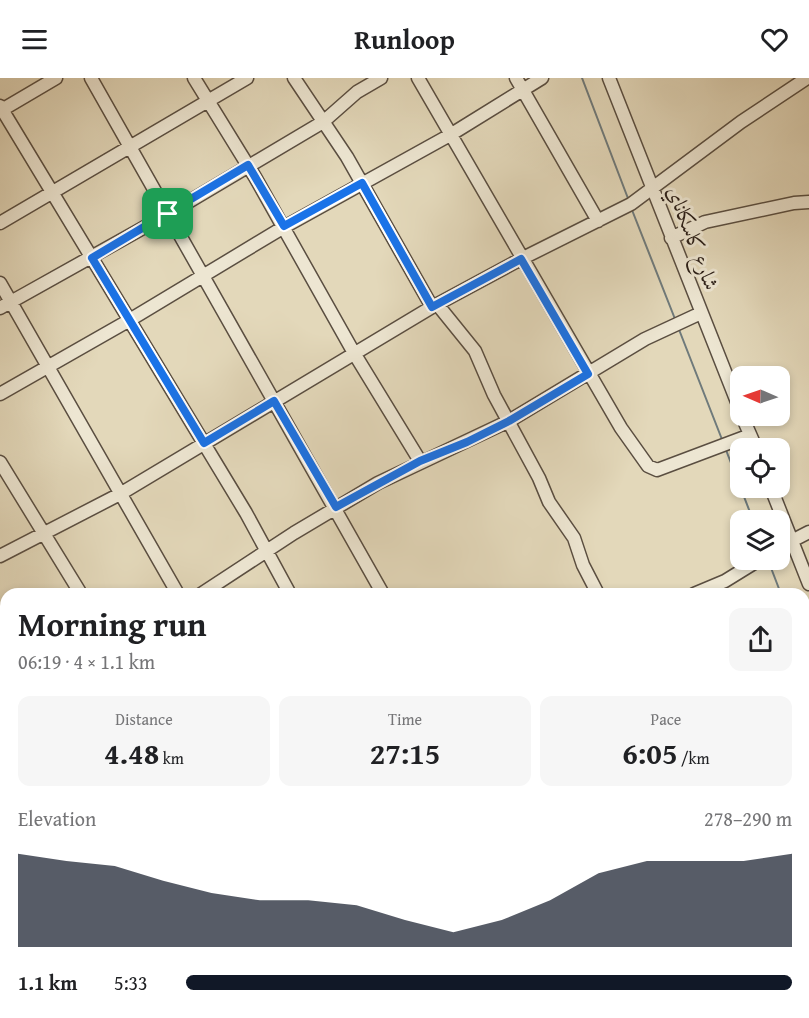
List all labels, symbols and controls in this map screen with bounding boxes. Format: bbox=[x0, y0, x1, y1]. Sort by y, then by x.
text: Runloop bbox=[354, 19, 455, 59]
icon: menu bbox=[18, 23, 51, 56]
icon: heart bbox=[758, 23, 791, 56]
street label: شارع كاسكاناي bbox=[657, 181, 727, 295]
pin bbox=[142, 188, 193, 239]
icon: arrive bbox=[151, 197, 184, 230]
north arrow bbox=[730, 366, 790, 426]
map controls bbox=[730, 366, 790, 570]
button: locate bbox=[730, 438, 790, 498]
button: layers bbox=[730, 510, 790, 570]
text: Morning run bbox=[18, 600, 207, 648]
button: share bbox=[729, 608, 792, 671]
text: 06:19 · 4 × 1.1 km bbox=[18, 647, 155, 676]
text: Distance bbox=[115, 707, 173, 731]
text: Time bbox=[388, 707, 422, 731]
text: Pace bbox=[651, 707, 681, 731]
text: 4.48 bbox=[104, 731, 159, 775]
text: 27:15 bbox=[370, 731, 440, 775]
text: 6:05 bbox=[622, 731, 677, 775]
text: km bbox=[159, 746, 184, 770]
text: /km bbox=[677, 746, 710, 770]
text: Elevation bbox=[18, 804, 96, 833]
text: 278–290 m bbox=[704, 804, 792, 833]
text: 1.1 km bbox=[18, 968, 77, 997]
text: 5:33 bbox=[114, 968, 148, 997]

